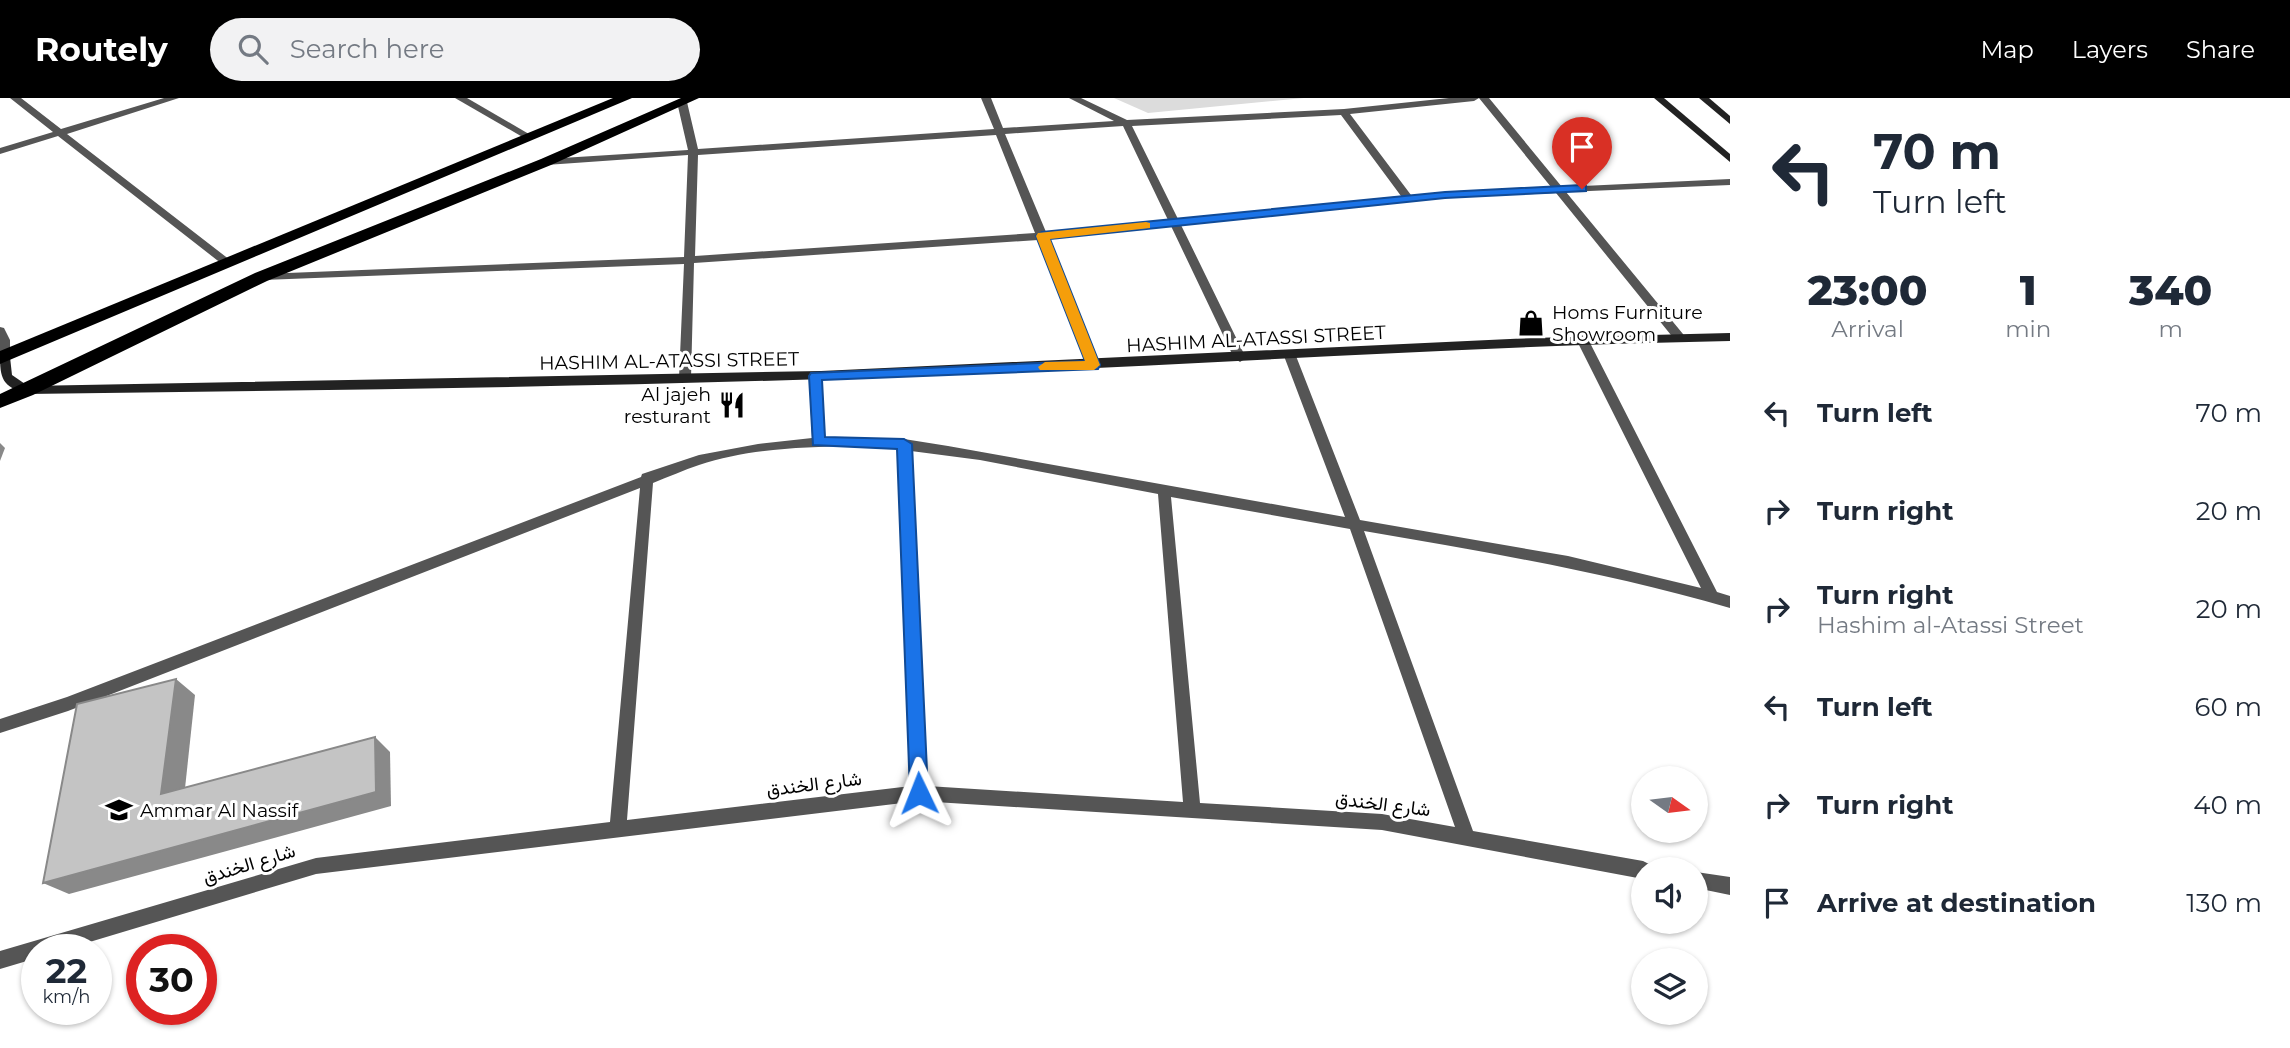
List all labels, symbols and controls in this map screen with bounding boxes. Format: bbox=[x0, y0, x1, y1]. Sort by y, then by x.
search box bbox=[210, 18, 700, 81]
text: Routely bbox=[35, 29, 168, 69]
icon: search bbox=[234, 30, 272, 68]
text: Search here bbox=[290, 33, 445, 65]
text: Map bbox=[1980, 35, 2034, 64]
text: Layers bbox=[2072, 35, 2148, 64]
text: Share bbox=[2186, 35, 2255, 64]
pin bbox=[1552, 117, 1612, 189]
text: 70 m bbox=[1873, 122, 2001, 181]
icon: left bbox=[1758, 126, 1849, 217]
icon: arrive bbox=[1563, 128, 1601, 166]
text: Turn left bbox=[1873, 182, 2007, 221]
text: 23:00 bbox=[1808, 264, 1928, 316]
text: 1 bbox=[2020, 264, 2037, 316]
text: 340 bbox=[2129, 264, 2212, 316]
place label: Homs Furniture Showroom bbox=[1552, 301, 1703, 346]
shop icon: Homs Furniture Showroom bbox=[1516, 308, 1546, 338]
text: Arrival bbox=[1831, 315, 1904, 343]
text: min bbox=[2005, 315, 2051, 343]
text: m bbox=[2158, 315, 2183, 343]
street label: HASHIM AL-ATASSI STREET bbox=[1126, 321, 1387, 357]
street label: HASHIM AL-ATASSI STREET bbox=[539, 347, 799, 375]
place label: Al jajeh resturant bbox=[624, 383, 711, 428]
restaurant icon: Al jajeh resturant bbox=[717, 390, 747, 420]
icon: left bbox=[1758, 394, 1796, 432]
text: Turn left bbox=[1817, 397, 1933, 429]
text: 70 m bbox=[2196, 397, 2262, 429]
icon: right bbox=[1758, 492, 1796, 530]
text: Turn right bbox=[1817, 495, 1953, 527]
text: 20 m bbox=[2196, 495, 2262, 527]
text: Turn right bbox=[1817, 579, 1953, 611]
icon: right bbox=[1758, 590, 1796, 628]
text: 20 m bbox=[2196, 593, 2262, 625]
text: Hashim al-Atassi Street bbox=[1817, 611, 2084, 639]
icon: left bbox=[1758, 688, 1796, 726]
text: Turn left bbox=[1817, 691, 1933, 723]
text: 60 m bbox=[2195, 691, 2262, 723]
position arrow bbox=[882, 756, 956, 830]
north arrow bbox=[1631, 766, 1708, 844]
map controls bbox=[1631, 766, 1708, 1025]
street label: شارع الخندق bbox=[765, 767, 863, 802]
icon: right bbox=[1758, 786, 1796, 824]
street label: شارع الخندق bbox=[1334, 787, 1432, 822]
text: Turn right bbox=[1817, 789, 1953, 821]
text: 40 m bbox=[2193, 789, 2262, 821]
school or university icon: Ammar Al Nassif bbox=[104, 795, 134, 825]
place label: Ammar Al Nassif bbox=[140, 799, 300, 822]
street label: شارع الخندق bbox=[200, 839, 298, 890]
button: sound bbox=[1631, 857, 1708, 934]
icon: arrive bbox=[1758, 884, 1796, 922]
text: Arrive at destination bbox=[1817, 887, 2096, 919]
text: 130 m bbox=[2186, 887, 2262, 919]
speed limit sign: 30 bbox=[126, 934, 217, 1025]
button: layers bbox=[1631, 948, 1708, 1025]
text: 22 bbox=[46, 949, 87, 992]
text: km/h bbox=[42, 986, 91, 1008]

